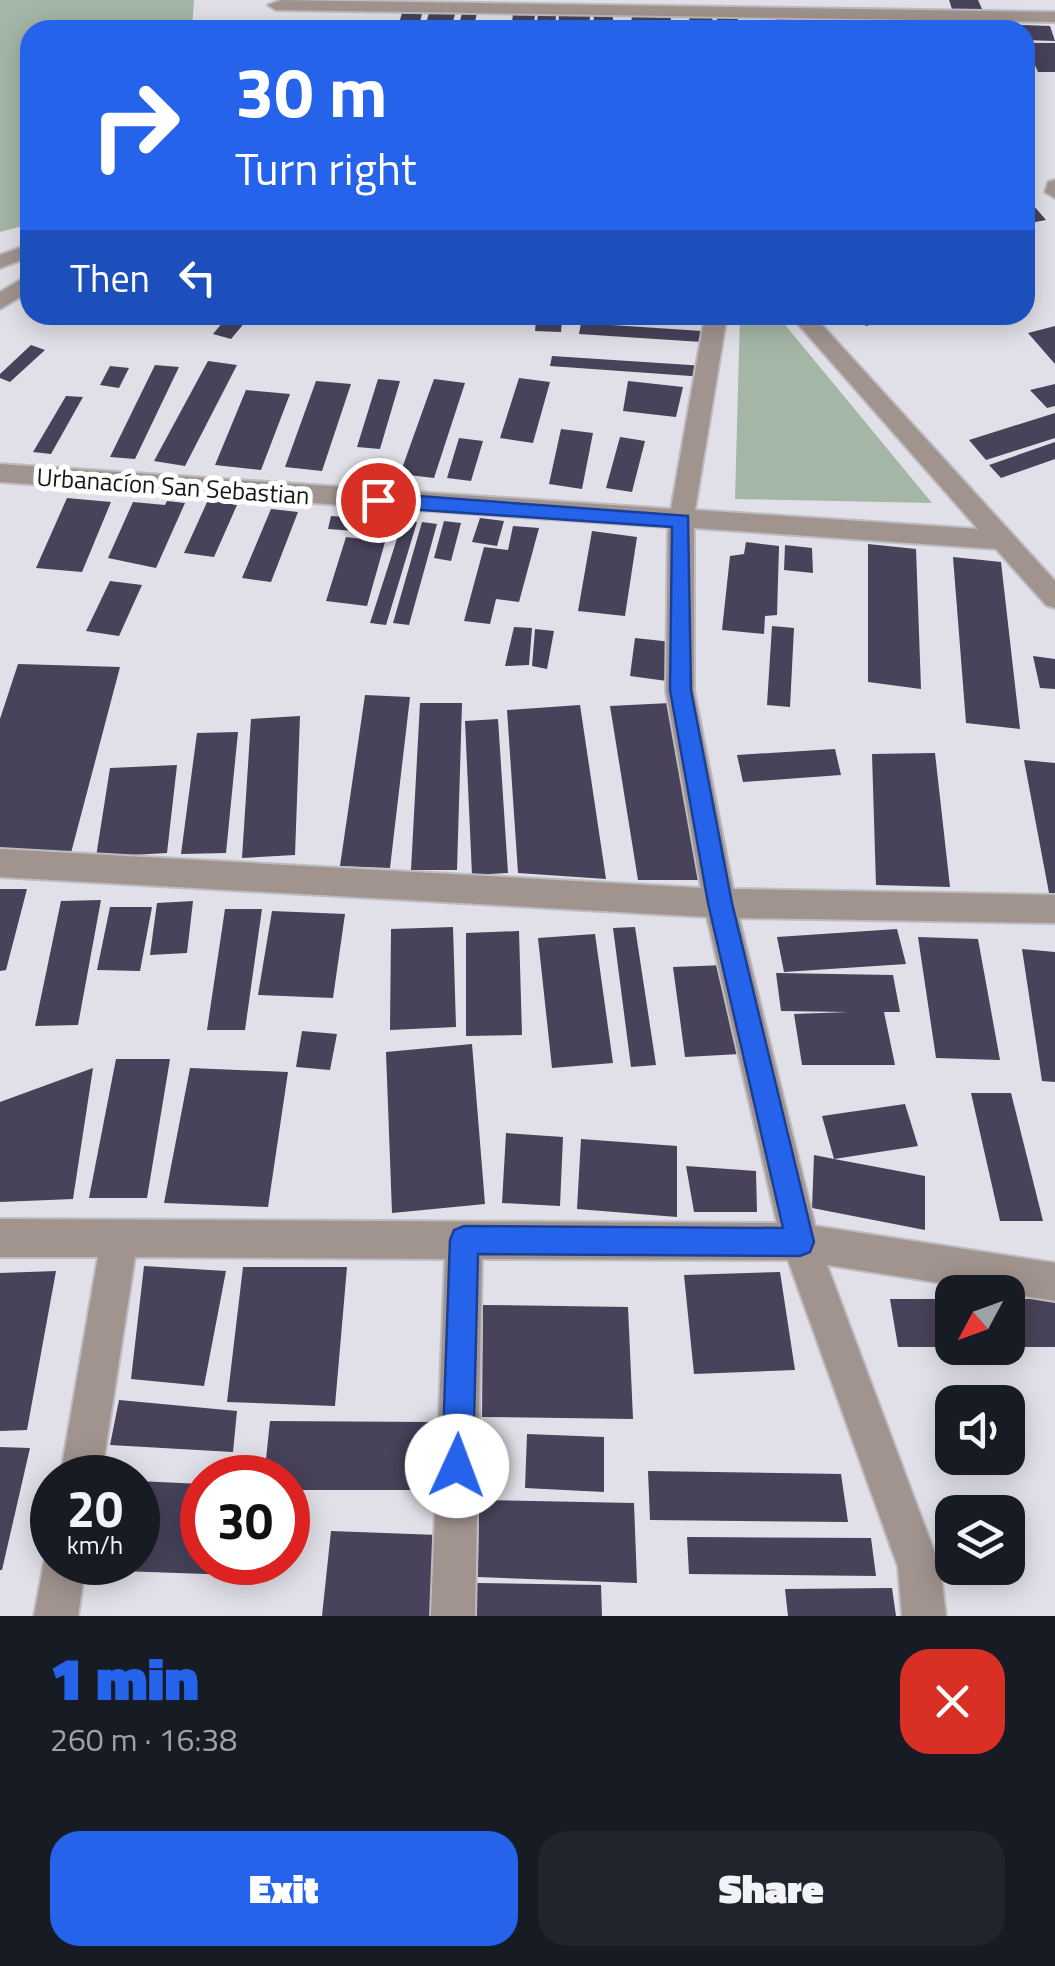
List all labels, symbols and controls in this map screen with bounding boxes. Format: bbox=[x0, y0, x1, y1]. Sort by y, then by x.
text: 30 m bbox=[235, 38, 388, 144]
icon: right bbox=[70, 60, 200, 190]
text: Turn right bbox=[235, 134, 417, 202]
text: Then bbox=[70, 249, 150, 307]
icon: left bbox=[170, 250, 225, 305]
street label: Urbanacíon San Sebastian bbox=[35, 458, 311, 514]
pin bbox=[336, 458, 421, 543]
icon: arrive bbox=[351, 473, 406, 528]
north arrow bbox=[935, 1275, 1025, 1365]
map controls bbox=[935, 1275, 1025, 1585]
button: sound bbox=[935, 1385, 1025, 1475]
position arrow bbox=[405, 1414, 509, 1518]
speed limit sign: 30 bbox=[180, 1455, 310, 1585]
text: 20 bbox=[67, 1470, 123, 1546]
button: layers bbox=[935, 1495, 1025, 1585]
text: km/h bbox=[67, 1526, 123, 1564]
text: 1 min bbox=[50, 1632, 199, 1723]
button: close bbox=[900, 1649, 1005, 1754]
text: 260 m · 16:38 bbox=[50, 1715, 237, 1763]
button: Exit bbox=[50, 1831, 518, 1946]
button: Share bbox=[538, 1831, 1005, 1946]

